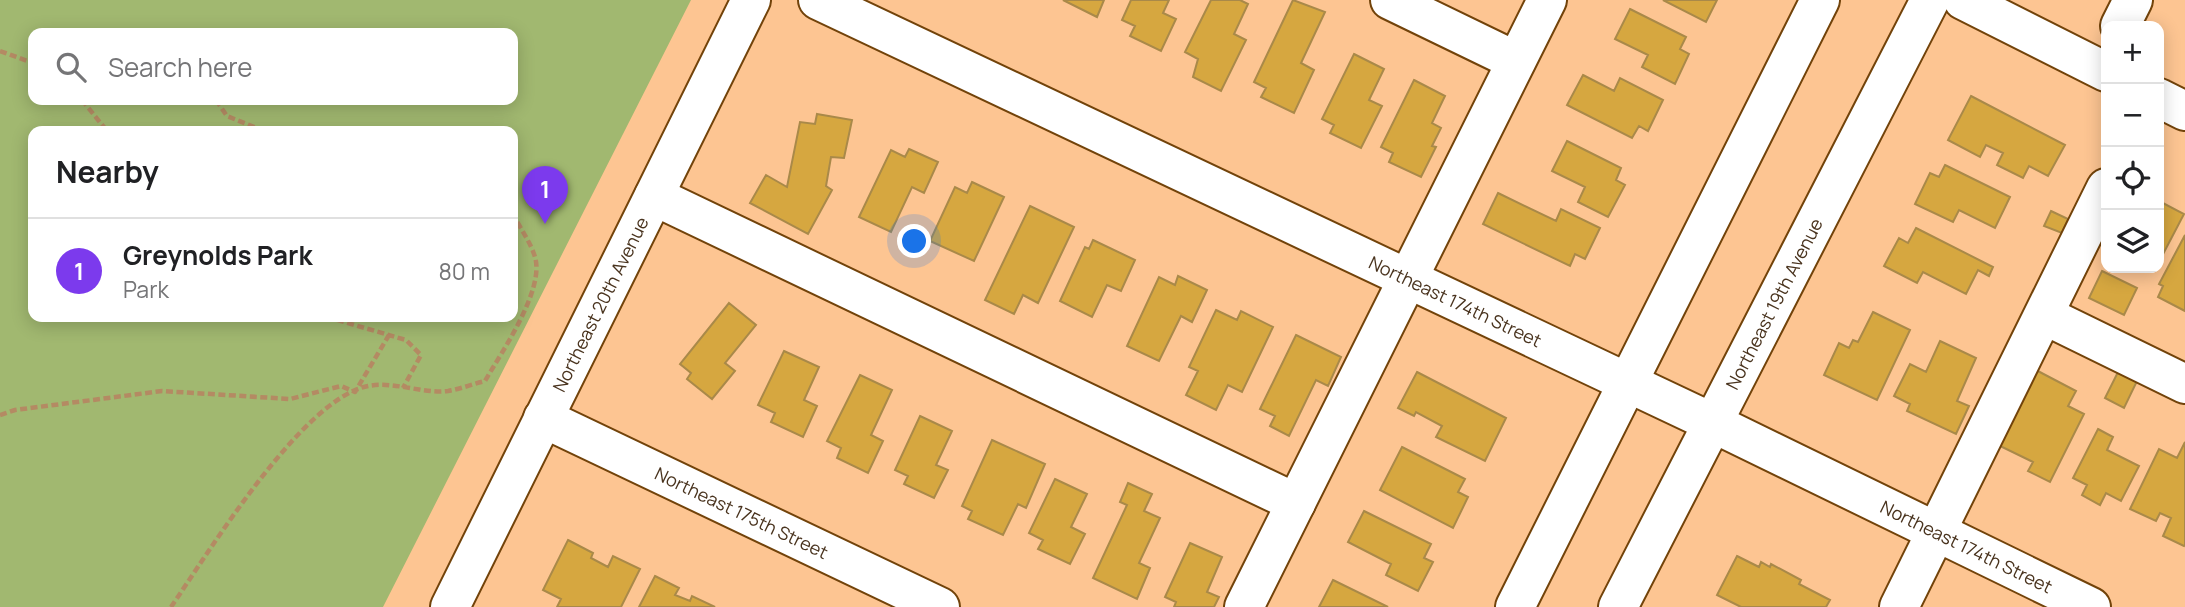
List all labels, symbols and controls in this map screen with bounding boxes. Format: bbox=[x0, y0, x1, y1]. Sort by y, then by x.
map controls bbox=[2101, 21, 2164, 273]
button: + bbox=[2101, 21, 2164, 84]
search box bbox=[28, 28, 518, 105]
icon: search bbox=[52, 48, 90, 86]
text: Search here bbox=[108, 49, 253, 85]
button: − bbox=[2101, 84, 2164, 147]
button: locate bbox=[2101, 147, 2164, 210]
text: Nearby bbox=[56, 151, 159, 192]
pin: 1 bbox=[522, 166, 568, 224]
button: layers bbox=[2101, 210, 2164, 273]
street label: Northeast 20th Avenue bbox=[547, 213, 654, 396]
street label: Northeast 19th Avenue bbox=[1720, 214, 1828, 393]
your location bbox=[897, 224, 931, 258]
text: Greynolds Park bbox=[123, 237, 312, 273]
street label: Northeast 174th Street bbox=[1365, 250, 1546, 352]
text: 1 bbox=[74, 255, 84, 287]
text: 80 m bbox=[439, 255, 490, 287]
text: Park bbox=[123, 273, 169, 305]
street label: Northeast 175th Street bbox=[651, 461, 832, 564]
street label: Northeast 174th Street bbox=[1877, 494, 2057, 598]

